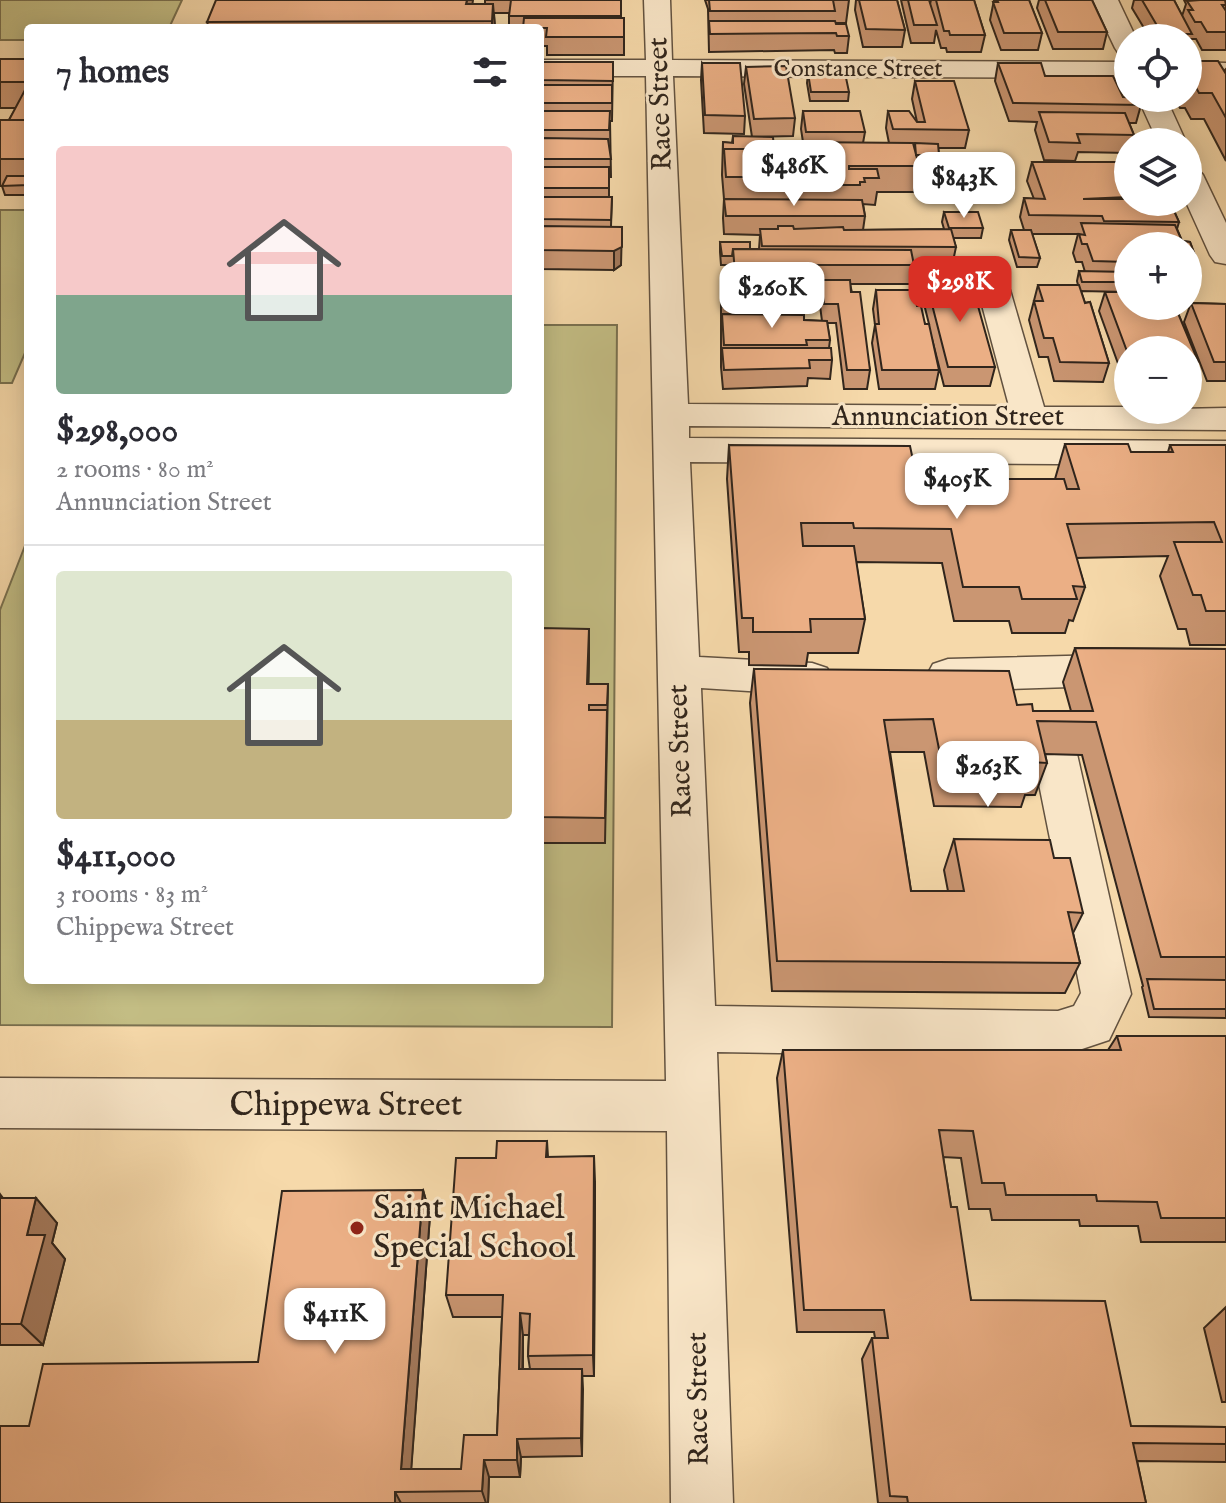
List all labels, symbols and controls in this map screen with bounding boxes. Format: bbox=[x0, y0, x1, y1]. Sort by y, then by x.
map controls bbox=[1114, 24, 1202, 424]
button: locate bbox=[1114, 24, 1202, 112]
street label: Race Street bbox=[641, 36, 681, 171]
icon: filters bbox=[468, 50, 512, 94]
text: 7 homes bbox=[56, 51, 169, 94]
street label: Constance Street bbox=[774, 54, 942, 85]
button: layers bbox=[1114, 128, 1202, 216]
pin: $486K bbox=[738, 140, 850, 208]
text: $486K bbox=[760, 149, 828, 182]
pin: $843K bbox=[908, 152, 1020, 220]
text: $843K bbox=[931, 161, 997, 194]
icon: home bbox=[212, 198, 356, 342]
button: + bbox=[1114, 232, 1202, 320]
pin: $298K bbox=[904, 256, 1016, 324]
pin: $260K bbox=[716, 262, 828, 330]
text: $298K bbox=[927, 265, 993, 298]
text: $260K bbox=[737, 271, 807, 304]
button: − bbox=[1114, 336, 1202, 424]
street label: Annunciation Street bbox=[831, 400, 1064, 435]
text: $298,000 bbox=[56, 410, 178, 453]
text: 2 rooms · 80 m² bbox=[56, 453, 214, 486]
pin: $405K bbox=[901, 453, 1013, 521]
text: $405K bbox=[923, 462, 991, 495]
text: Annunciation Street bbox=[56, 486, 272, 519]
icon: home bbox=[212, 623, 356, 767]
street label: Race Street bbox=[661, 683, 701, 818]
pin: $263K bbox=[932, 741, 1044, 809]
text: $263K bbox=[955, 750, 1021, 783]
text: $411,000 bbox=[56, 835, 176, 878]
text: 3 rooms · 83 m² bbox=[56, 878, 208, 911]
text: Chippewa Street bbox=[56, 911, 234, 944]
street label: Chippewa Street bbox=[230, 1084, 462, 1127]
place label: Saint Michael Special School bbox=[373, 1187, 576, 1269]
marker: Saint Michael Special School bbox=[348, 1219, 366, 1237]
pin: $411K bbox=[279, 1288, 391, 1356]
text: $411K bbox=[302, 1297, 368, 1330]
street label: Race Street bbox=[680, 1331, 718, 1466]

